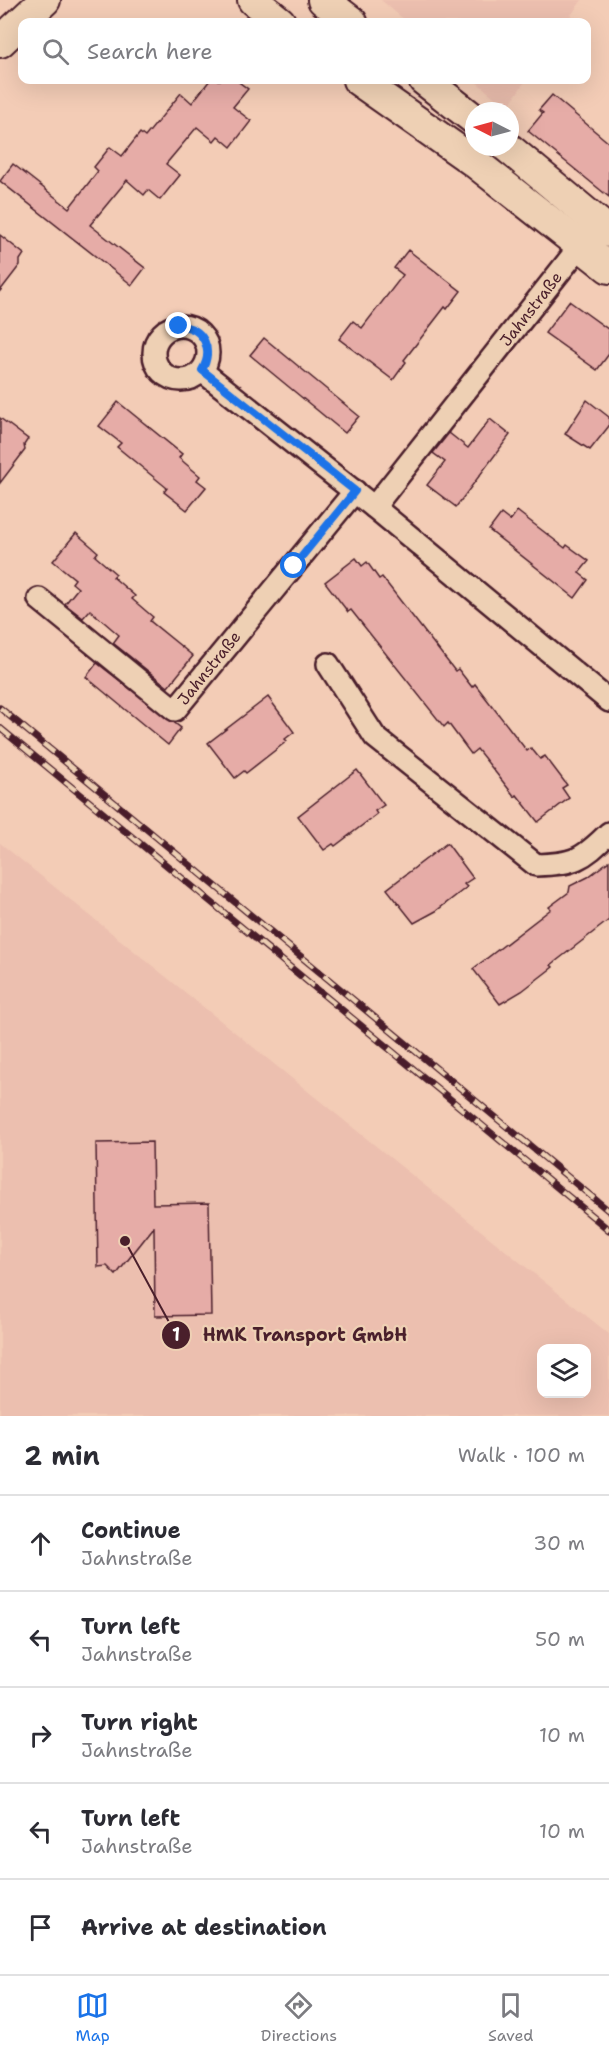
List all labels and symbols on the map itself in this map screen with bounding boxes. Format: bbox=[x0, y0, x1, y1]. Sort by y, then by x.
north arrow bbox=[465, 102, 519, 156]
street label: Jahnstraße bbox=[495, 267, 567, 351]
route end bbox=[165, 312, 191, 338]
route start bbox=[280, 552, 306, 578]
street label: Jahnstraße bbox=[173, 627, 245, 709]
callout: HMK Transport GmbH bbox=[161, 1317, 419, 1353]
text: 1 bbox=[172, 1323, 180, 1347]
text: HMK Transport GmbH bbox=[203, 1323, 407, 1347]

